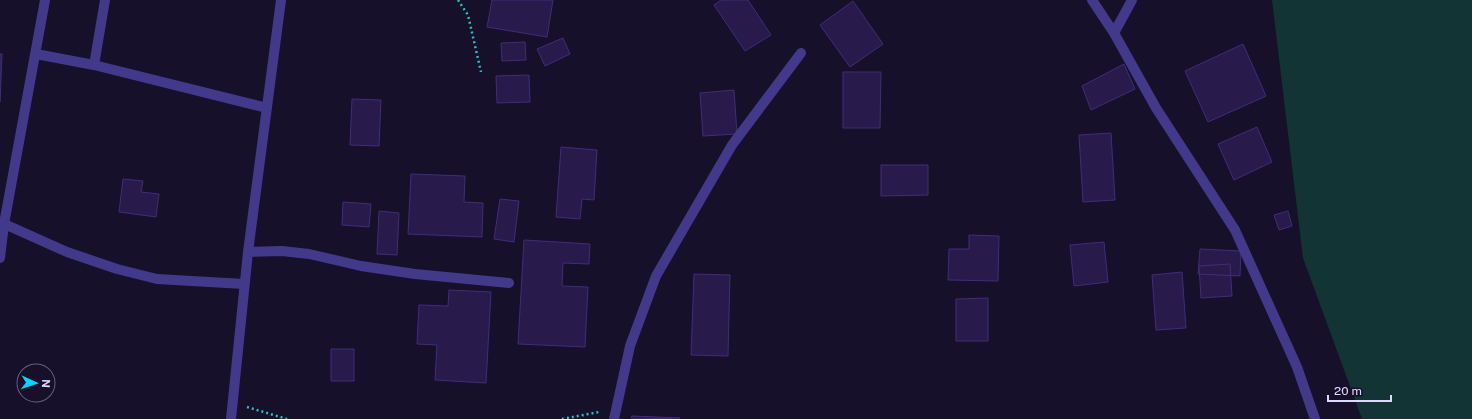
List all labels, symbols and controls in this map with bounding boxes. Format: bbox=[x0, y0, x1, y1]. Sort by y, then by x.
north arrow bbox=[16, 363, 56, 403]
scale bar bbox=[1328, 377, 1391, 403]
text: N bbox=[40, 379, 52, 388]
text: 20 m bbox=[1334, 384, 1362, 398]

